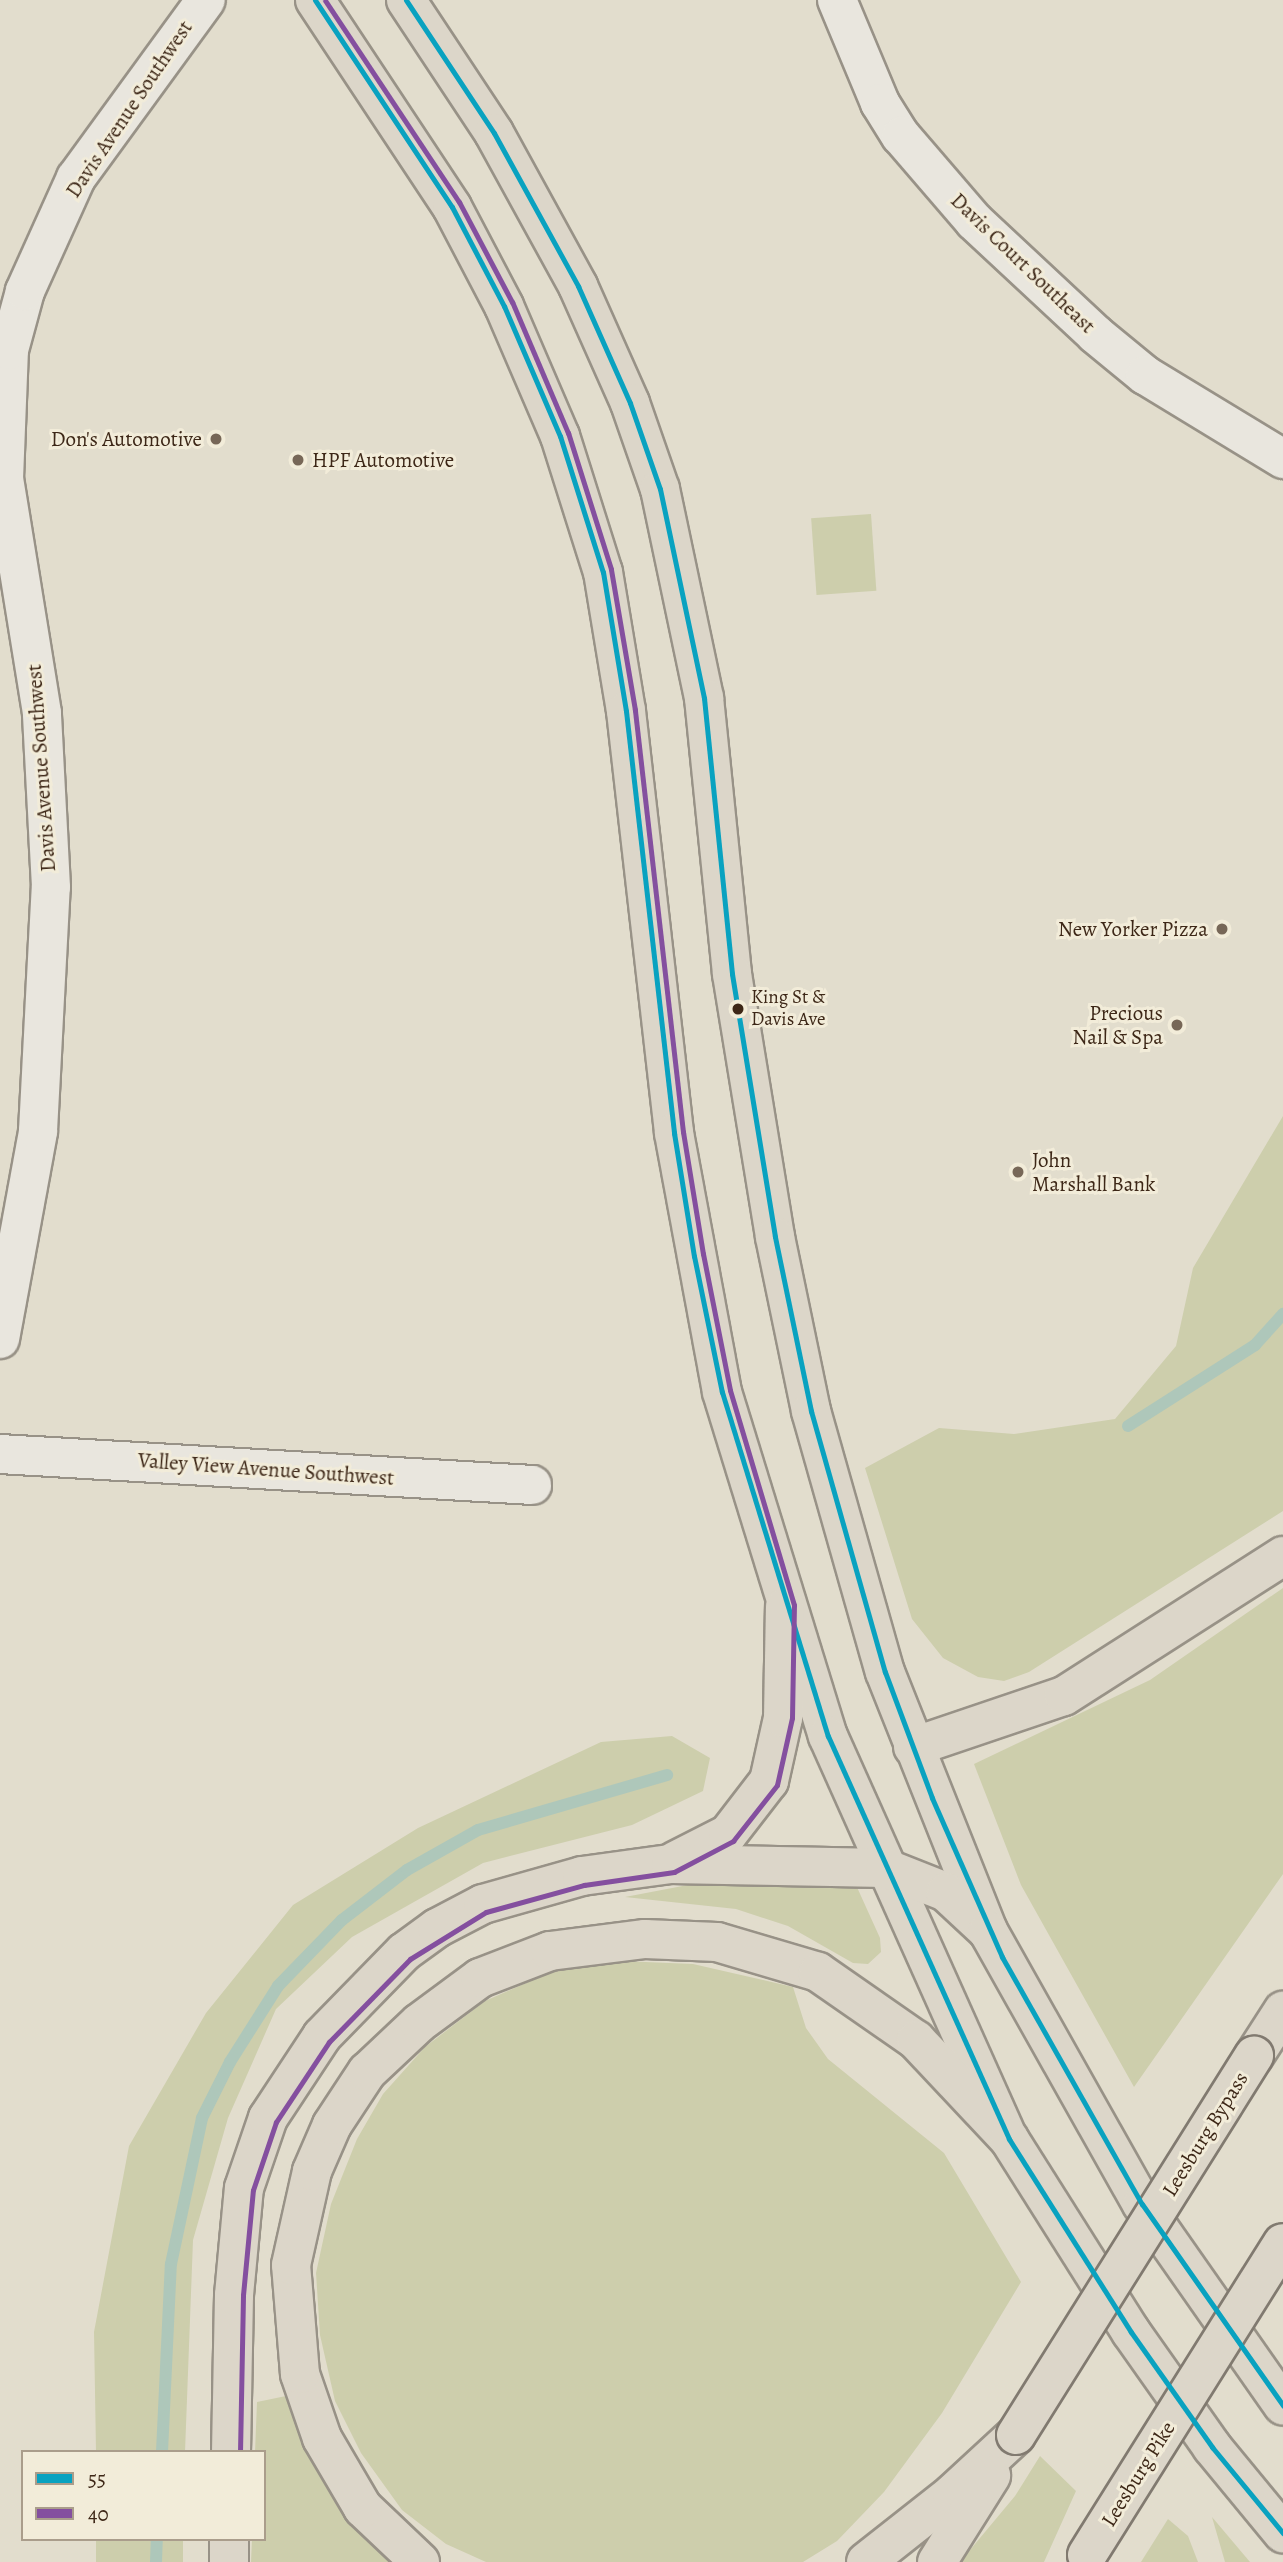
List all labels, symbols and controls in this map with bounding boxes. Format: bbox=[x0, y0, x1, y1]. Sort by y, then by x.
street label: Davis Avenue Southwest bbox=[60, 16, 198, 202]
street label: Davis Court Southeast bbox=[946, 188, 1100, 338]
place label: Don's Automotive bbox=[51, 426, 202, 452]
marker: Don's Automotive bbox=[208, 431, 224, 447]
place label: HPF Automotive bbox=[312, 447, 454, 473]
marker: HPF Automotive bbox=[290, 452, 306, 468]
street label: Davis Avenue Southwest bbox=[21, 663, 61, 873]
place label: New Yorker Pizza bbox=[1058, 916, 1208, 942]
marker: New Yorker Pizza bbox=[1214, 921, 1230, 937]
place label: King St & Davis Ave bbox=[751, 987, 825, 1031]
place label: Precious Nail & Spa bbox=[1072, 1000, 1163, 1050]
marker: King St & Davis Ave bbox=[731, 1002, 745, 1016]
marker: Precious Nail & Spa bbox=[1169, 1017, 1185, 1033]
place label: John Marshall Bank bbox=[1032, 1147, 1156, 1197]
marker: John Marshall Bank bbox=[1010, 1164, 1026, 1180]
street label: Valley View Avenue Southwest bbox=[137, 1447, 395, 1491]
street label: Leesburg Bypass bbox=[1157, 2067, 1253, 2201]
street label: Leesburg Pike bbox=[1096, 2417, 1180, 2531]
legend bbox=[21, 2450, 266, 2541]
text: 55 bbox=[88, 2465, 106, 2493]
text: 40 bbox=[88, 2500, 109, 2528]

